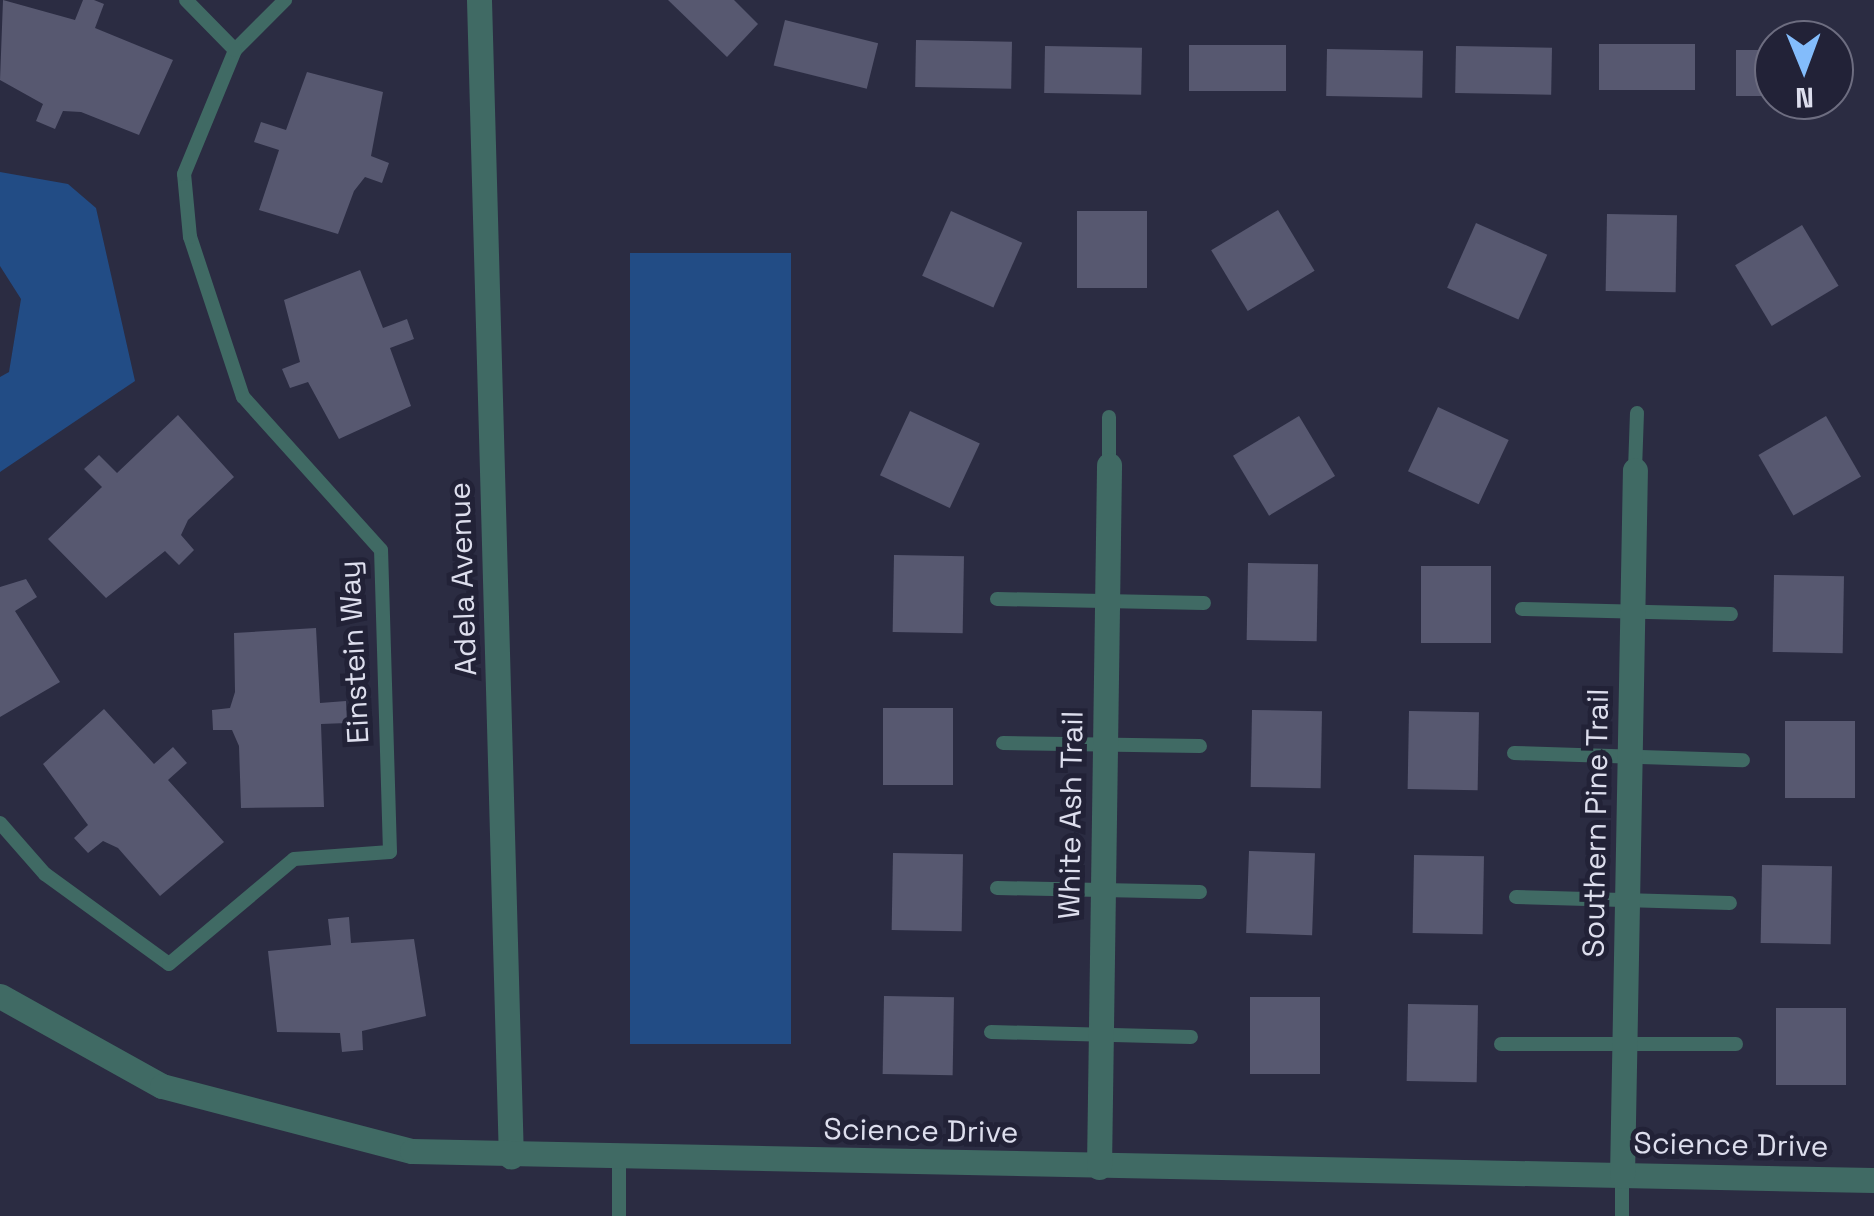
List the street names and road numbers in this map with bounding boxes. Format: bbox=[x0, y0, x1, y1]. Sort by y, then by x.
street label: Adela Avenue bbox=[442, 481, 484, 677]
street label: Einstein Way bbox=[331, 559, 377, 745]
street label: Southern Pine Trail bbox=[1576, 688, 1616, 958]
street label: White Ash Trail bbox=[1051, 710, 1091, 920]
street label: Science Drive bbox=[823, 1111, 1019, 1151]
street label: Science Drive bbox=[1633, 1125, 1829, 1165]

